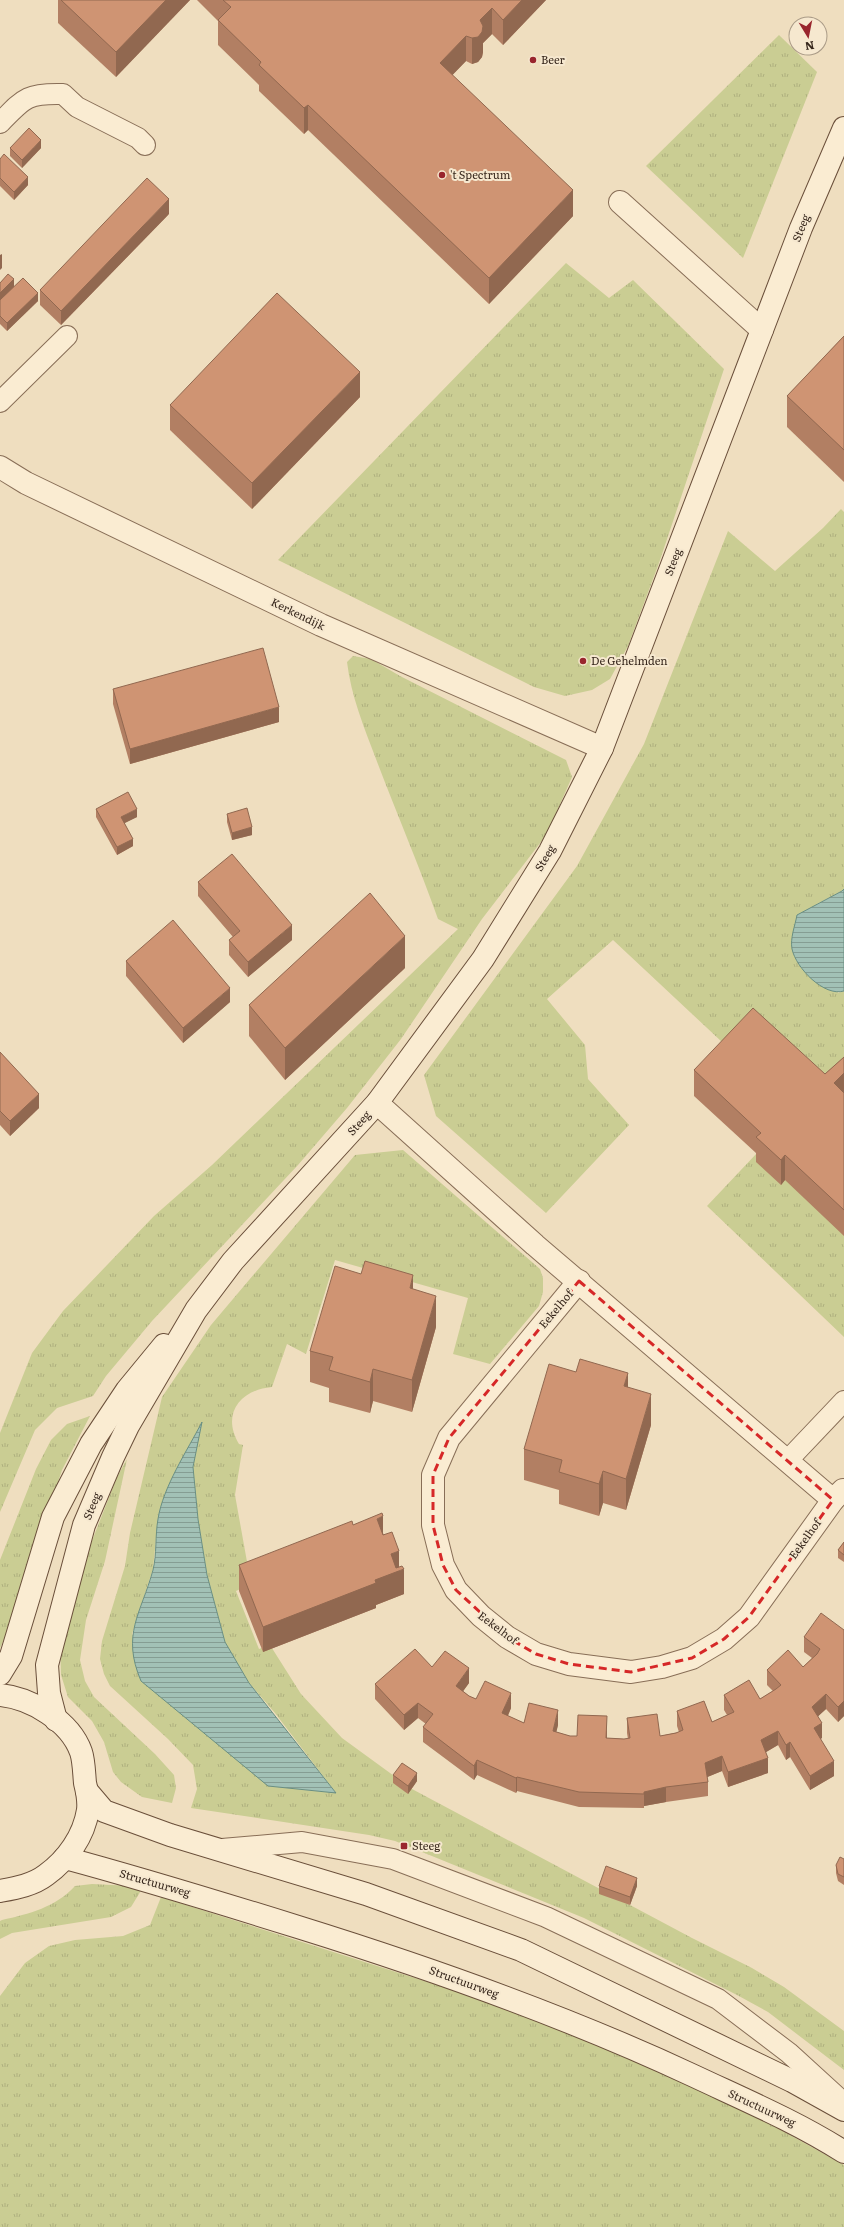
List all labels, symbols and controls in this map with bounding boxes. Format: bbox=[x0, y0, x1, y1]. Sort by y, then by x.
north arrow bbox=[788, 16, 828, 56]
text: N bbox=[804, 38, 816, 56]
place label: Beer bbox=[541, 51, 566, 67]
marker: Beer bbox=[528, 55, 538, 65]
place label: 't Spectrum bbox=[450, 166, 511, 182]
marker: 't Spectrum bbox=[437, 170, 447, 180]
street label: Steeg bbox=[787, 211, 813, 244]
street label: Steeg bbox=[660, 545, 685, 578]
street label: Kerkendijk bbox=[269, 593, 328, 633]
place label: De Gehelmden bbox=[591, 652, 668, 668]
marker: De Gehelmden bbox=[578, 656, 588, 666]
street label: Steeg bbox=[530, 840, 559, 874]
street label: Steeg bbox=[343, 1106, 374, 1138]
street label: Eekelhof bbox=[534, 1285, 577, 1331]
street label: Steeg bbox=[78, 1489, 104, 1522]
street label: Eekelhof bbox=[784, 1514, 825, 1562]
street label: Eekelhof bbox=[475, 1607, 522, 1648]
place label: Steeg bbox=[412, 1837, 441, 1853]
marker: Steeg bbox=[399, 1841, 409, 1851]
street label: Structuurweg bbox=[118, 1864, 193, 1900]
street label: Structuurweg bbox=[427, 1961, 502, 2001]
street label: Structuurweg bbox=[726, 2084, 800, 2130]

